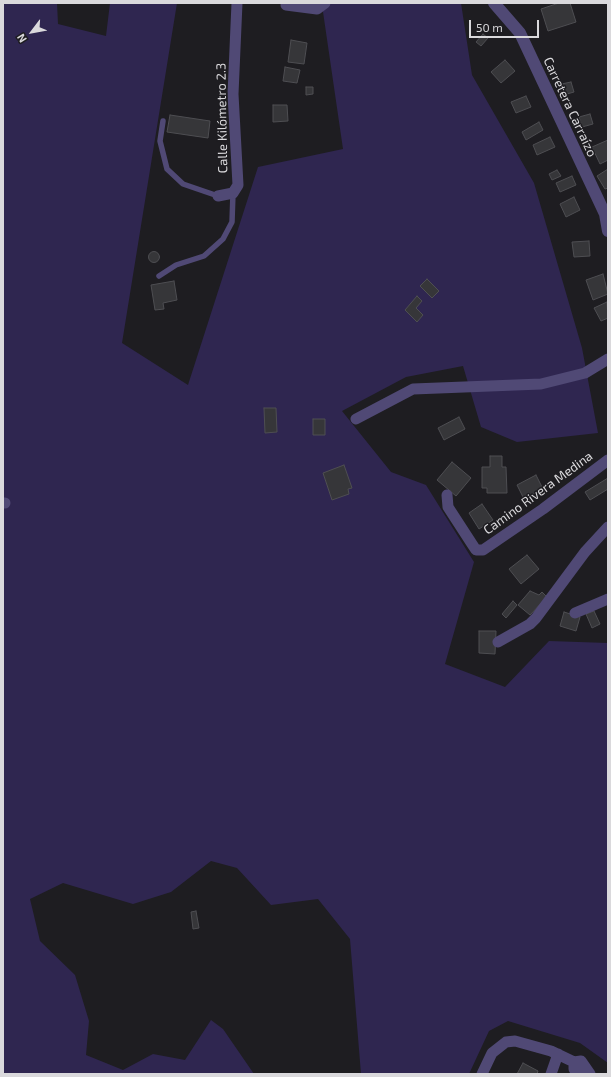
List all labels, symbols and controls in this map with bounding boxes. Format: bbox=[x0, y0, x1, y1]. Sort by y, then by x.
north arrow bbox=[12, 12, 52, 52]
scale bar bbox=[471, 12, 541, 38]
text: 50 m bbox=[476, 20, 503, 34]
text: N bbox=[14, 32, 29, 45]
street label: Carretera Carraízo bbox=[540, 55, 600, 159]
street label: Calle Kilómetro 2.3 bbox=[213, 63, 231, 173]
street label: Camino Rivera Medina bbox=[480, 448, 596, 538]

